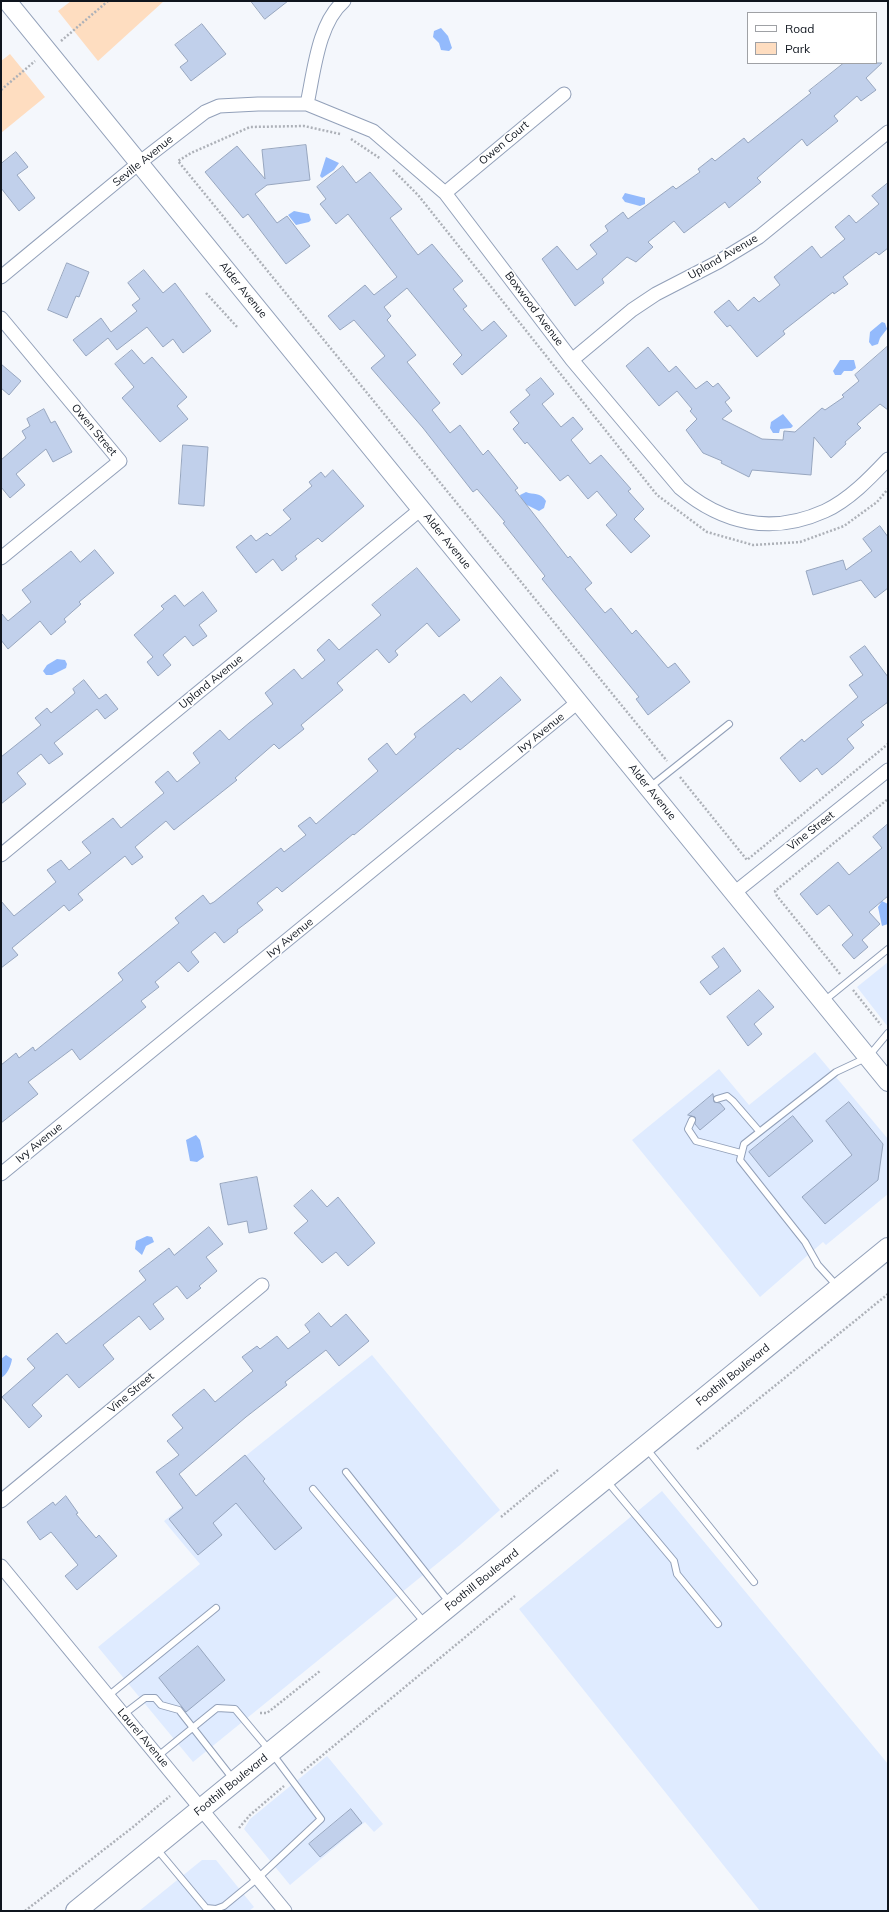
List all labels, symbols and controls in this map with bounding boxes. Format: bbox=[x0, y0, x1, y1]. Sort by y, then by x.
legend bbox=[747, 12, 877, 64]
text: Road bbox=[785, 21, 814, 36]
text: Park bbox=[785, 41, 810, 56]
street label: Owen Court bbox=[476, 118, 532, 168]
street label: Seville Avenue bbox=[110, 133, 176, 189]
street label: Upland Avenue bbox=[686, 232, 760, 282]
street label: Alder Avenue bbox=[216, 259, 270, 321]
street label: Boxwood Avenue bbox=[502, 269, 566, 349]
street label: Owen Street bbox=[68, 401, 120, 459]
street label: Alder Avenue bbox=[420, 510, 474, 572]
street label: Upland Avenue bbox=[177, 652, 245, 712]
street label: Ivy Avenue bbox=[515, 710, 567, 756]
street label: Alder Avenue bbox=[625, 761, 679, 823]
street label: Vine Street bbox=[785, 809, 837, 853]
street label: Ivy Avenue bbox=[264, 915, 316, 961]
street label: Ivy Avenue bbox=[13, 1120, 65, 1166]
street label: Foothill Boulevard bbox=[693, 1341, 773, 1409]
street label: Vine Street bbox=[105, 1370, 157, 1416]
street label: Foothill Boulevard bbox=[442, 1546, 522, 1614]
street label: Laurel Avenue bbox=[115, 1706, 171, 1770]
street label: Foothill Boulevard bbox=[191, 1751, 271, 1819]

